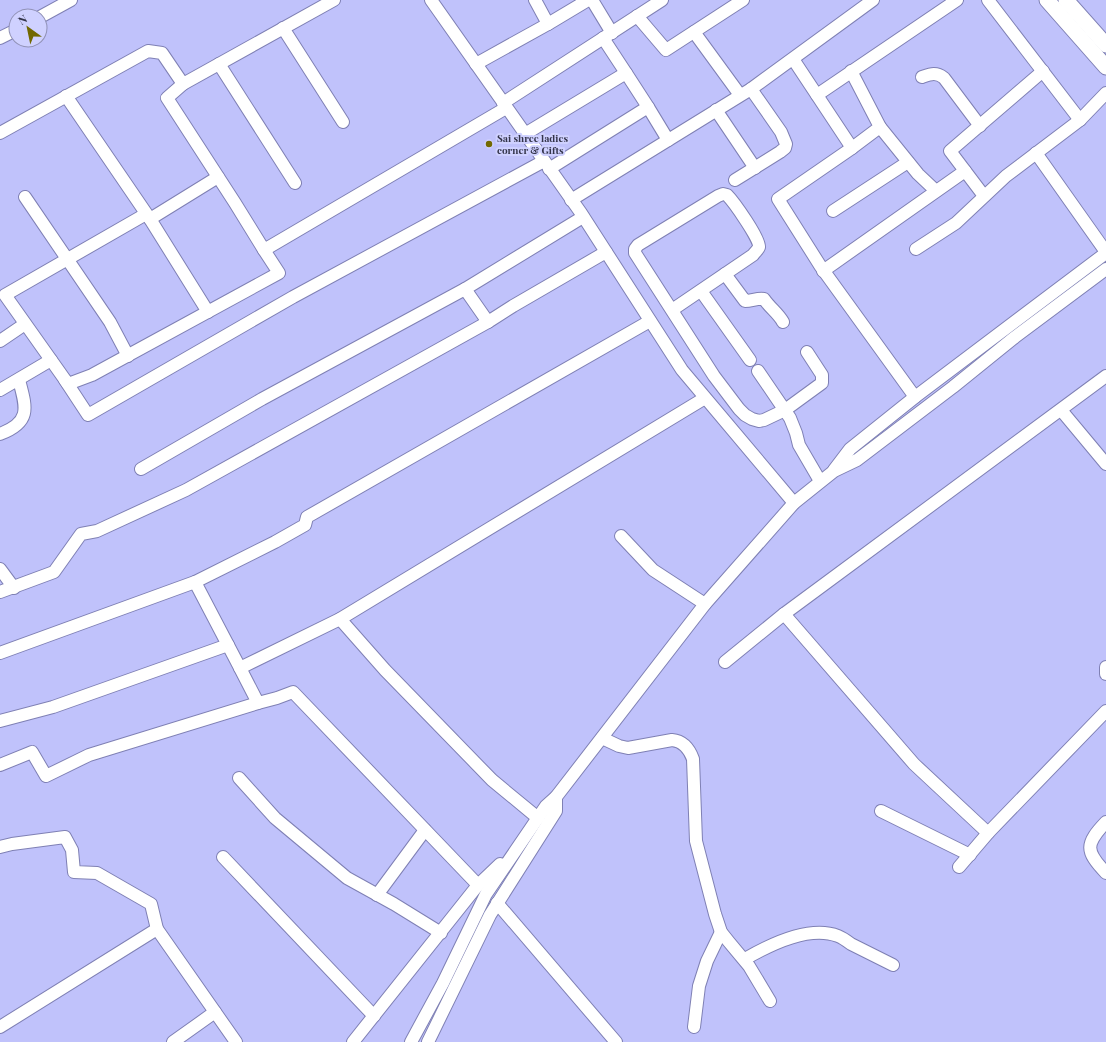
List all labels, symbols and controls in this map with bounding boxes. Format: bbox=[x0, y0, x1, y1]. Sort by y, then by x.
north arrow bbox=[8, 8, 48, 48]
text: N bbox=[15, 11, 30, 28]
place label: Sai shree ladies corner & Gifts bbox=[497, 131, 568, 157]
marker: Sai shree ladies corner & Gifts bbox=[484, 139, 494, 149]

